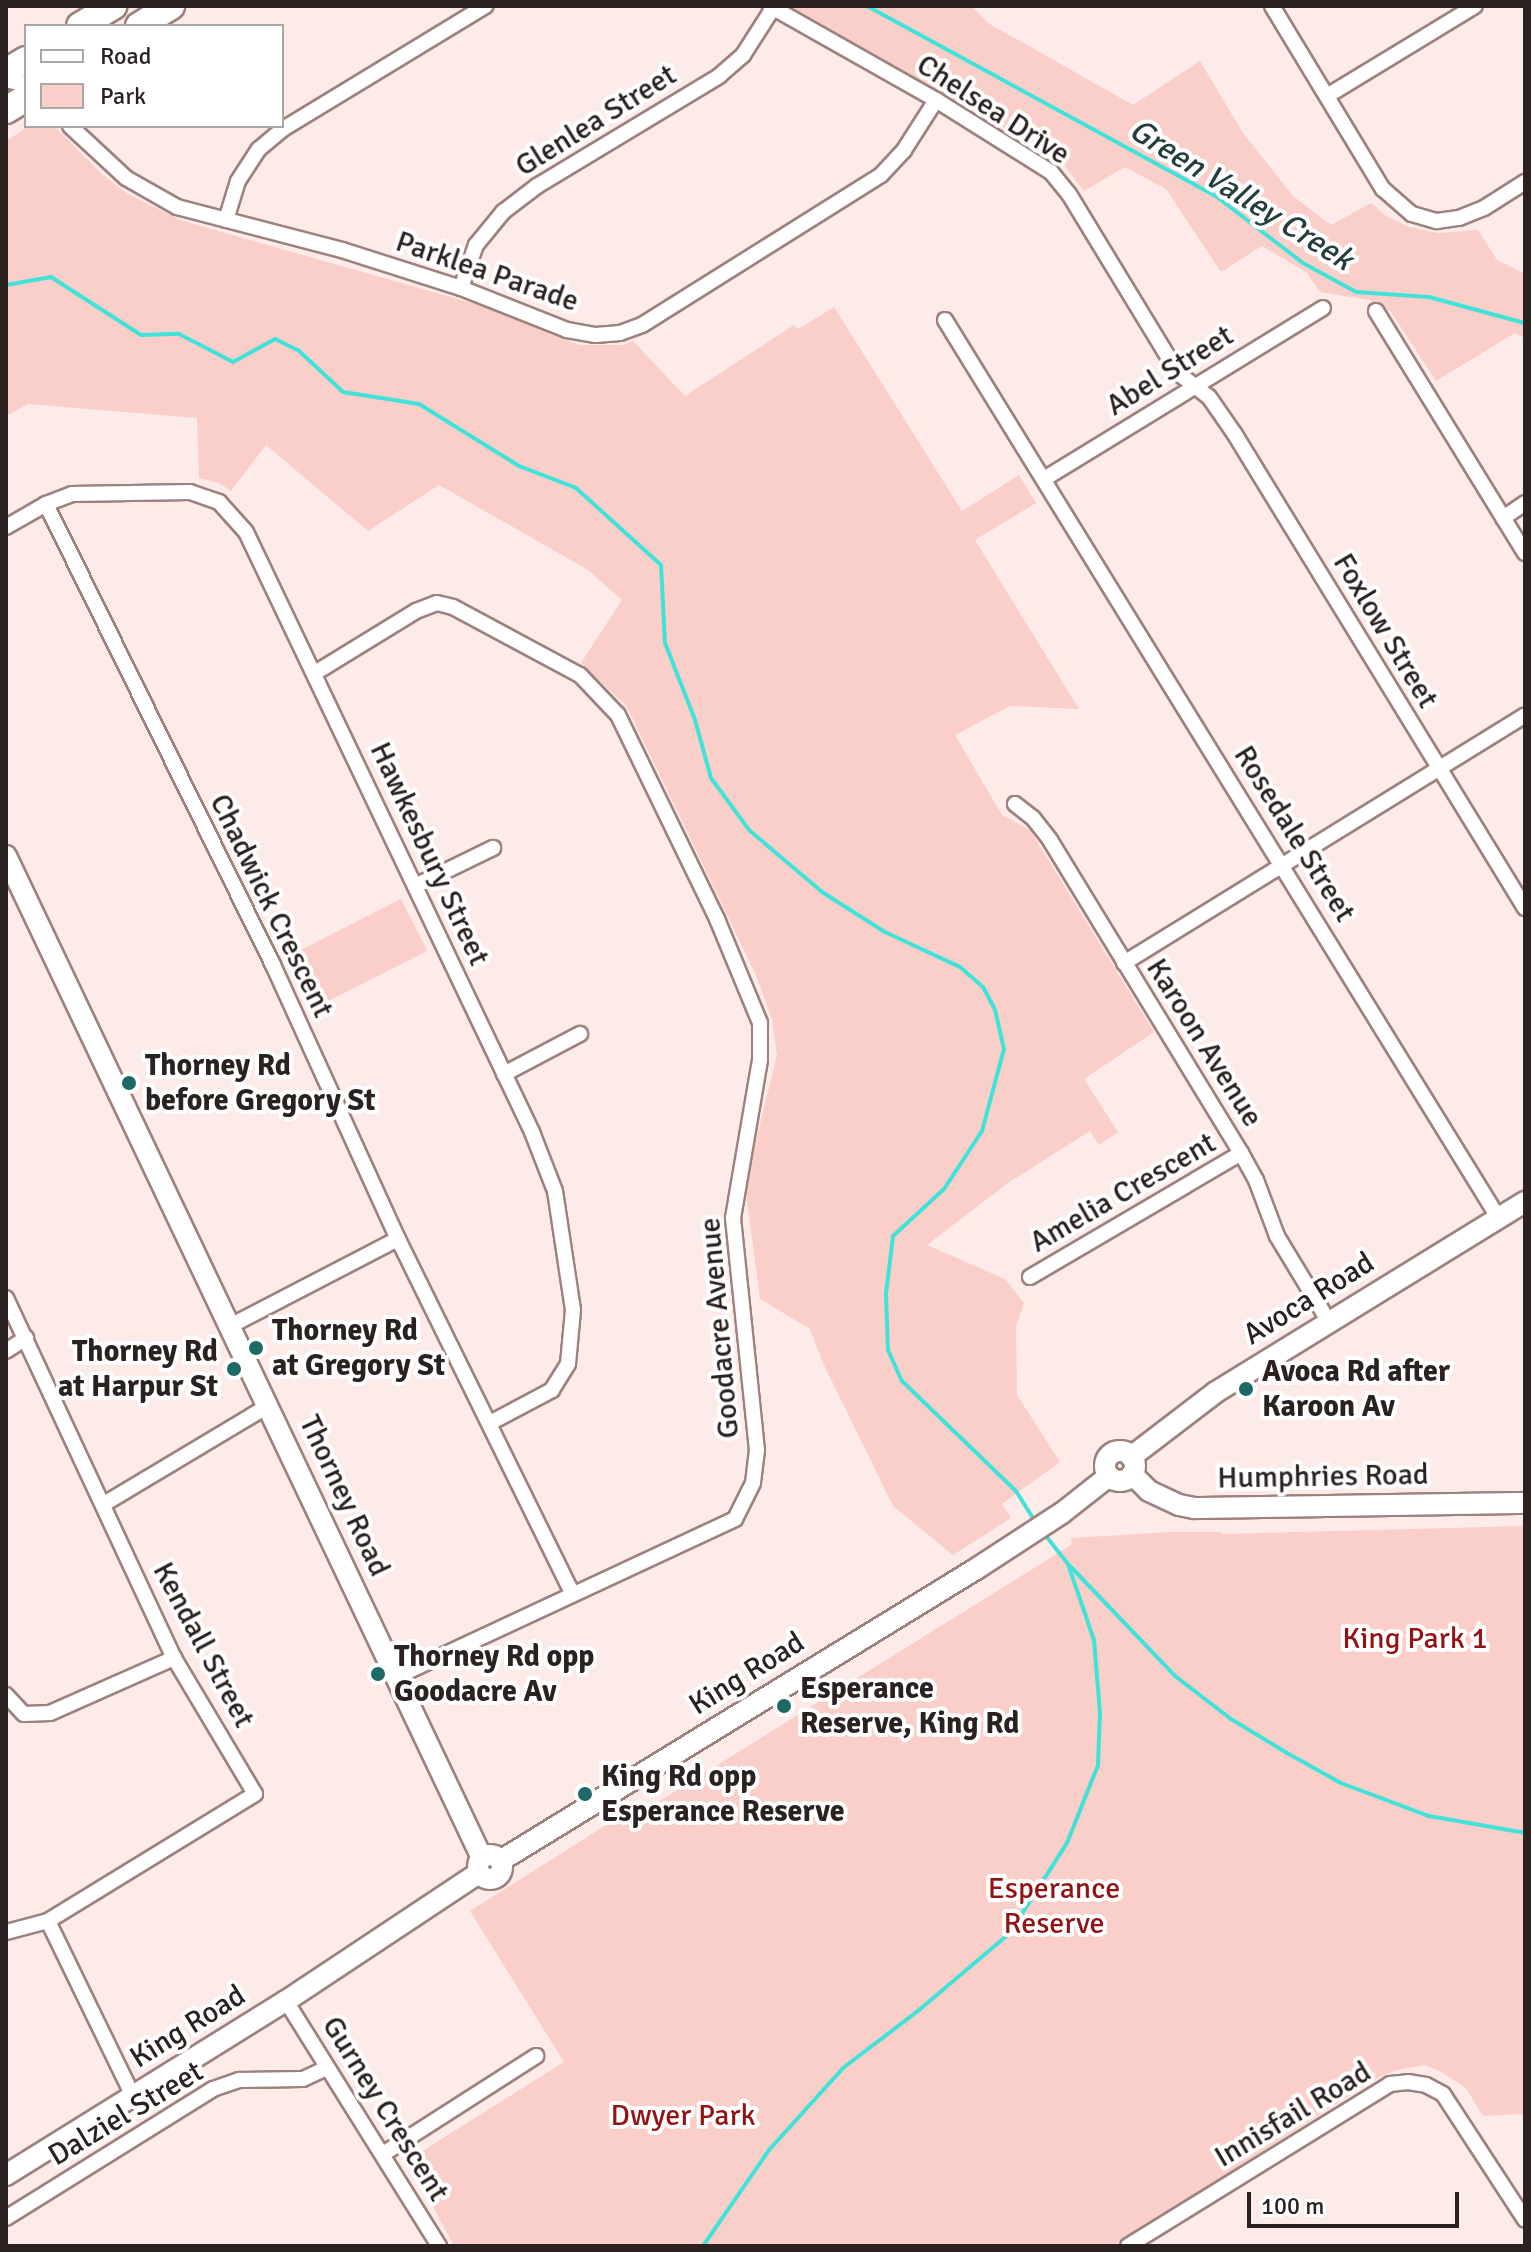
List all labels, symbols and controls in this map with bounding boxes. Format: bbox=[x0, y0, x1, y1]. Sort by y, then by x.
legend bbox=[24, 24, 284, 128]
text: Road bbox=[100, 41, 151, 71]
street label: Chelsea Drive bbox=[910, 47, 1076, 173]
street label: Glenlea Street bbox=[509, 57, 683, 185]
text: Park bbox=[100, 81, 146, 111]
water label: Green Valley Creek bbox=[1122, 111, 1360, 279]
street label: Parklea Parade bbox=[391, 224, 583, 320]
street label: Abel Street bbox=[1100, 318, 1240, 424]
street label: Foxlow Street bbox=[1325, 547, 1445, 715]
street label: Hawkesbury Street bbox=[362, 737, 496, 971]
street label: Rosedale Street bbox=[1226, 739, 1362, 929]
street label: Chadwick Crescent bbox=[201, 788, 341, 1024]
street label: Karoon Avenue bbox=[1138, 952, 1270, 1134]
place label: Thorney Rd before Gregory St bbox=[145, 1048, 375, 1118]
marker: Thorney Rd before Gregory St bbox=[120, 1074, 138, 1092]
street label: Amelia Crescent bbox=[1024, 1125, 1222, 1261]
street label: Goodacre Avenue bbox=[692, 1216, 748, 1440]
street label: Avoca Road bbox=[1237, 1245, 1381, 1353]
place label: Thorney Rd at Gregory St bbox=[272, 1313, 445, 1384]
place label: Thorney Rd at Harpur St bbox=[58, 1334, 218, 1404]
marker: Thorney Rd at Gregory St bbox=[247, 1339, 265, 1357]
place label: Avoca Rd after Karoon Av bbox=[1262, 1354, 1450, 1424]
marker: Thorney Rd at Harpur St bbox=[225, 1360, 243, 1378]
marker: Avoca Rd after Karoon Av bbox=[1237, 1380, 1255, 1398]
street label: Thorney Road bbox=[291, 1410, 397, 1582]
street label: Humphries Road bbox=[1217, 1457, 1429, 1497]
street label: Kendall Street bbox=[144, 1556, 262, 1734]
park label: King Park 1 bbox=[1342, 1621, 1488, 1657]
street label: King Road bbox=[683, 1625, 811, 1723]
place label: Thorney Rd opp Goodacre Av bbox=[394, 1639, 594, 1710]
marker: Thorney Rd opp Goodacre Av bbox=[369, 1665, 387, 1683]
place label: Esperance Reserve, King Rd bbox=[800, 1671, 1019, 1742]
marker: Esperance Reserve, King Rd bbox=[775, 1697, 793, 1715]
place label: King Rd opp Esperance Reserve bbox=[601, 1759, 845, 1830]
marker: King Rd opp Esperance Reserve bbox=[576, 1785, 594, 1803]
park label: Esperance Reserve bbox=[988, 1871, 1120, 1942]
street label: King Road bbox=[124, 1978, 252, 2076]
street label: Gurney Crescent bbox=[314, 2010, 456, 2208]
street label: Dalziel Street bbox=[42, 2054, 210, 2174]
street label: Innisfail Road bbox=[1208, 2054, 1378, 2176]
park label: Dwyer Park bbox=[610, 2098, 756, 2134]
scale bar bbox=[1251, 2176, 1463, 2226]
text: 100 m bbox=[1261, 2191, 1324, 2221]

